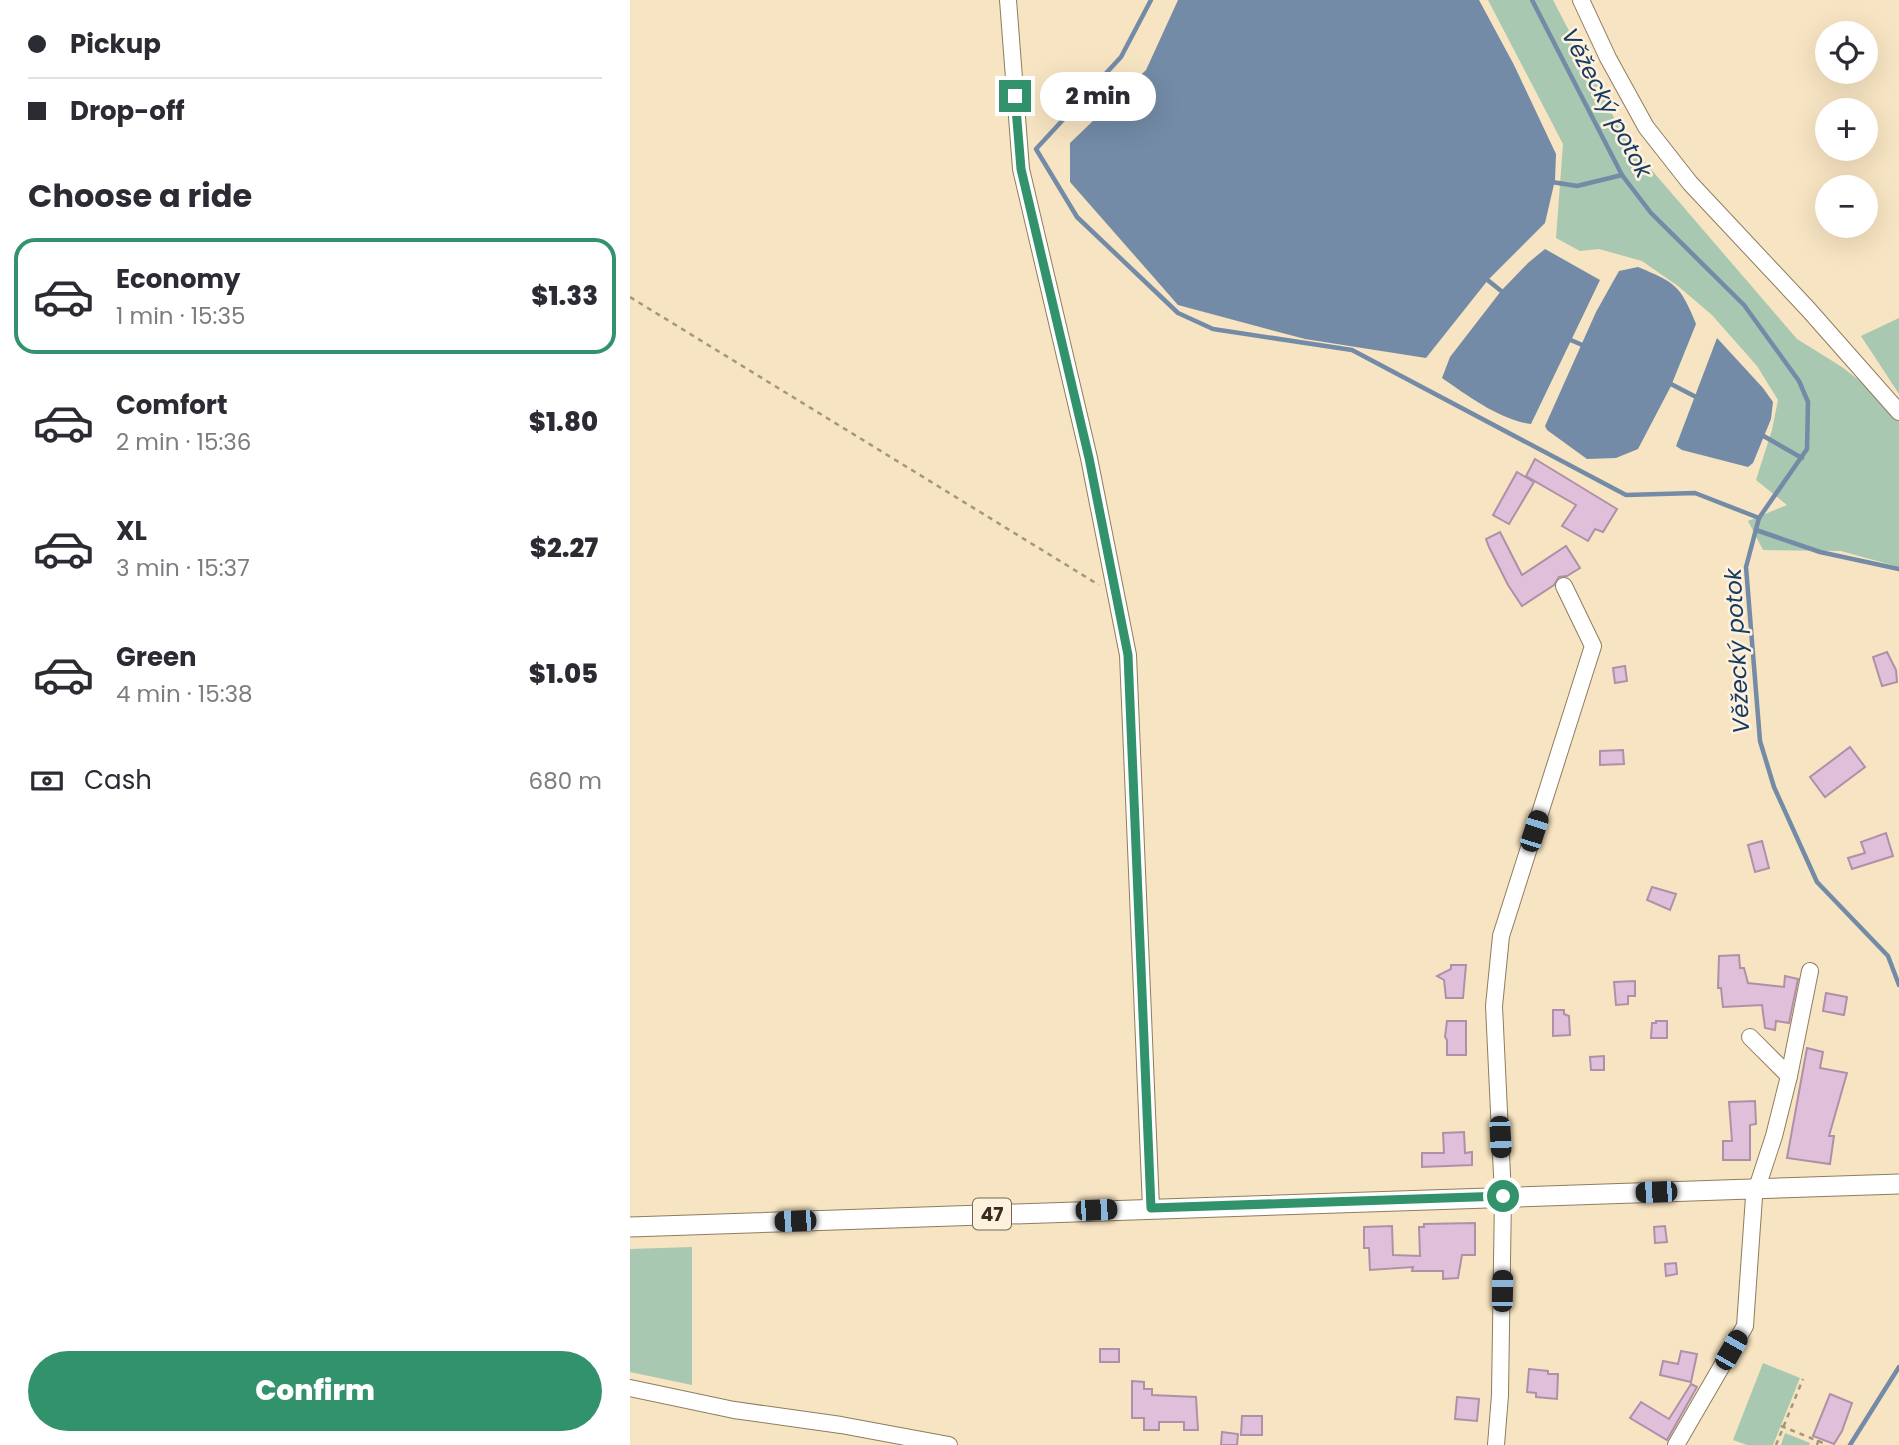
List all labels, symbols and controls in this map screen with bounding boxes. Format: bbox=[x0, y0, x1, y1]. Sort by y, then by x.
map controls bbox=[1815, 21, 1878, 238]
button: locate bbox=[1815, 21, 1878, 84]
water label: Věžecký potok bbox=[1554, 22, 1660, 185]
text: Pickup bbox=[70, 26, 161, 62]
callout: 2 min bbox=[1040, 72, 1155, 120]
route end bbox=[999, 80, 1031, 112]
text: 2 min bbox=[1066, 80, 1130, 112]
text: Drop-off bbox=[70, 93, 185, 129]
button: + bbox=[1815, 98, 1878, 161]
text: Choose a ride bbox=[28, 173, 252, 218]
button: − bbox=[1815, 175, 1878, 238]
text: Economy bbox=[116, 261, 240, 297]
icon: car bbox=[32, 265, 95, 328]
text: $1.33 bbox=[531, 278, 598, 314]
text: 1 min · 15:35 bbox=[116, 300, 245, 332]
text: Comfort bbox=[116, 387, 228, 423]
icon: car bbox=[32, 391, 95, 454]
text: $1.80 bbox=[529, 404, 598, 440]
text: 2 min · 15:36 bbox=[116, 426, 251, 458]
text: XL bbox=[116, 513, 147, 549]
icon: car bbox=[32, 517, 95, 580]
text: $2.27 bbox=[530, 530, 598, 566]
text: 3 min · 15:37 bbox=[116, 552, 250, 584]
water label: Věžecký potok bbox=[1717, 566, 1757, 734]
text: Green bbox=[116, 639, 197, 675]
icon: car bbox=[32, 643, 95, 706]
text: $1.05 bbox=[529, 656, 598, 692]
text: 4 min · 15:38 bbox=[116, 678, 253, 710]
icon: cash bbox=[28, 762, 66, 800]
text: Cash bbox=[84, 762, 152, 798]
text: 680 m bbox=[529, 765, 602, 797]
car bbox=[1518, 808, 1551, 854]
car bbox=[1489, 1115, 1512, 1159]
route start bbox=[1487, 1180, 1519, 1212]
car bbox=[1635, 1181, 1678, 1203]
road number: 47 bbox=[973, 1198, 1011, 1230]
car bbox=[1075, 1199, 1118, 1221]
car bbox=[774, 1210, 817, 1232]
car bbox=[1492, 1270, 1513, 1312]
car bbox=[1712, 1327, 1751, 1373]
button: Confirm bbox=[28, 1351, 602, 1431]

